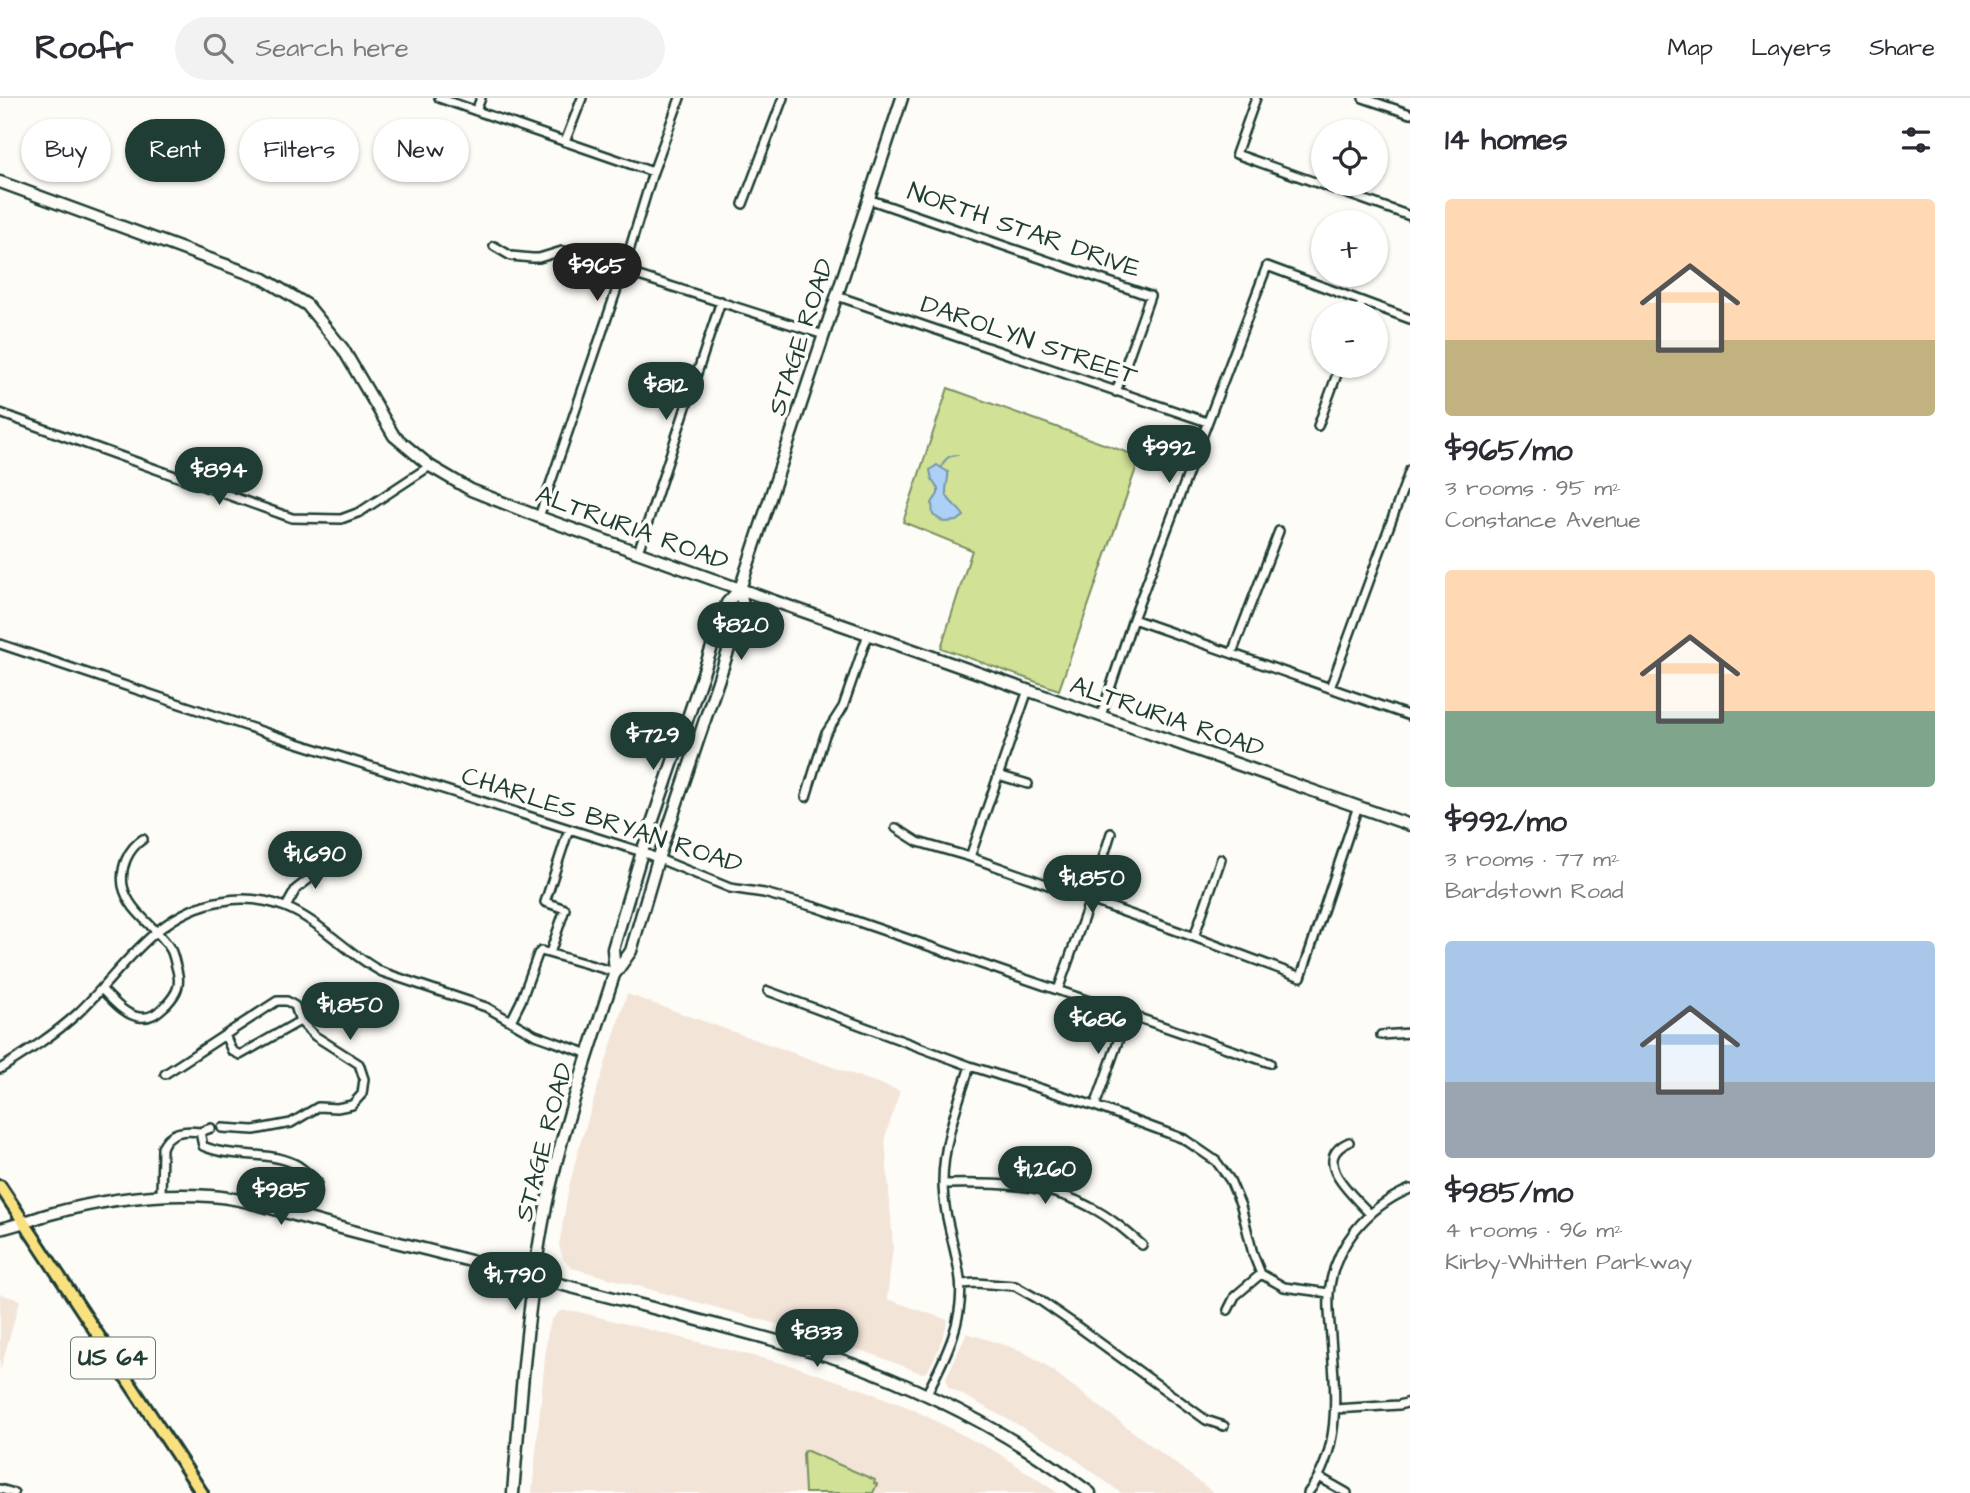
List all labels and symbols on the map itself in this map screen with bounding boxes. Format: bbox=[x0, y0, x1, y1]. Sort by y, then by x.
street label: NORTH STAR DRIVE bbox=[903, 173, 1145, 287]
pin: $965 bbox=[556, 244, 638, 303]
street label: STAGE ROAD bbox=[759, 254, 843, 420]
street label: DAROLYN STREET bbox=[916, 286, 1143, 394]
pin: $812 bbox=[625, 362, 707, 422]
pin: $992 bbox=[1128, 426, 1210, 485]
pin: $894 bbox=[178, 448, 260, 507]
street label: ALTRURIA ROAD bbox=[530, 476, 734, 580]
pin: $820 bbox=[700, 602, 782, 662]
street label: ALTRURIA ROAD bbox=[1065, 667, 1269, 767]
pin: $729 bbox=[612, 712, 694, 772]
street label: CHARLES BRYAN ROAD bbox=[457, 758, 747, 883]
pin: $1,690 bbox=[258, 832, 372, 891]
pin: $1,850 bbox=[1035, 856, 1149, 915]
pin: $1,850 bbox=[293, 982, 407, 1042]
pin: $686 bbox=[1057, 996, 1139, 1056]
street label: STAGE ROAD bbox=[506, 1059, 582, 1225]
pin: $1,260 bbox=[988, 1146, 1102, 1206]
pin: $985 bbox=[240, 1168, 322, 1227]
pin: $1,790 bbox=[458, 1252, 572, 1312]
pin: $833 bbox=[776, 1310, 858, 1369]
road number: US 64 bbox=[71, 1338, 155, 1378]

